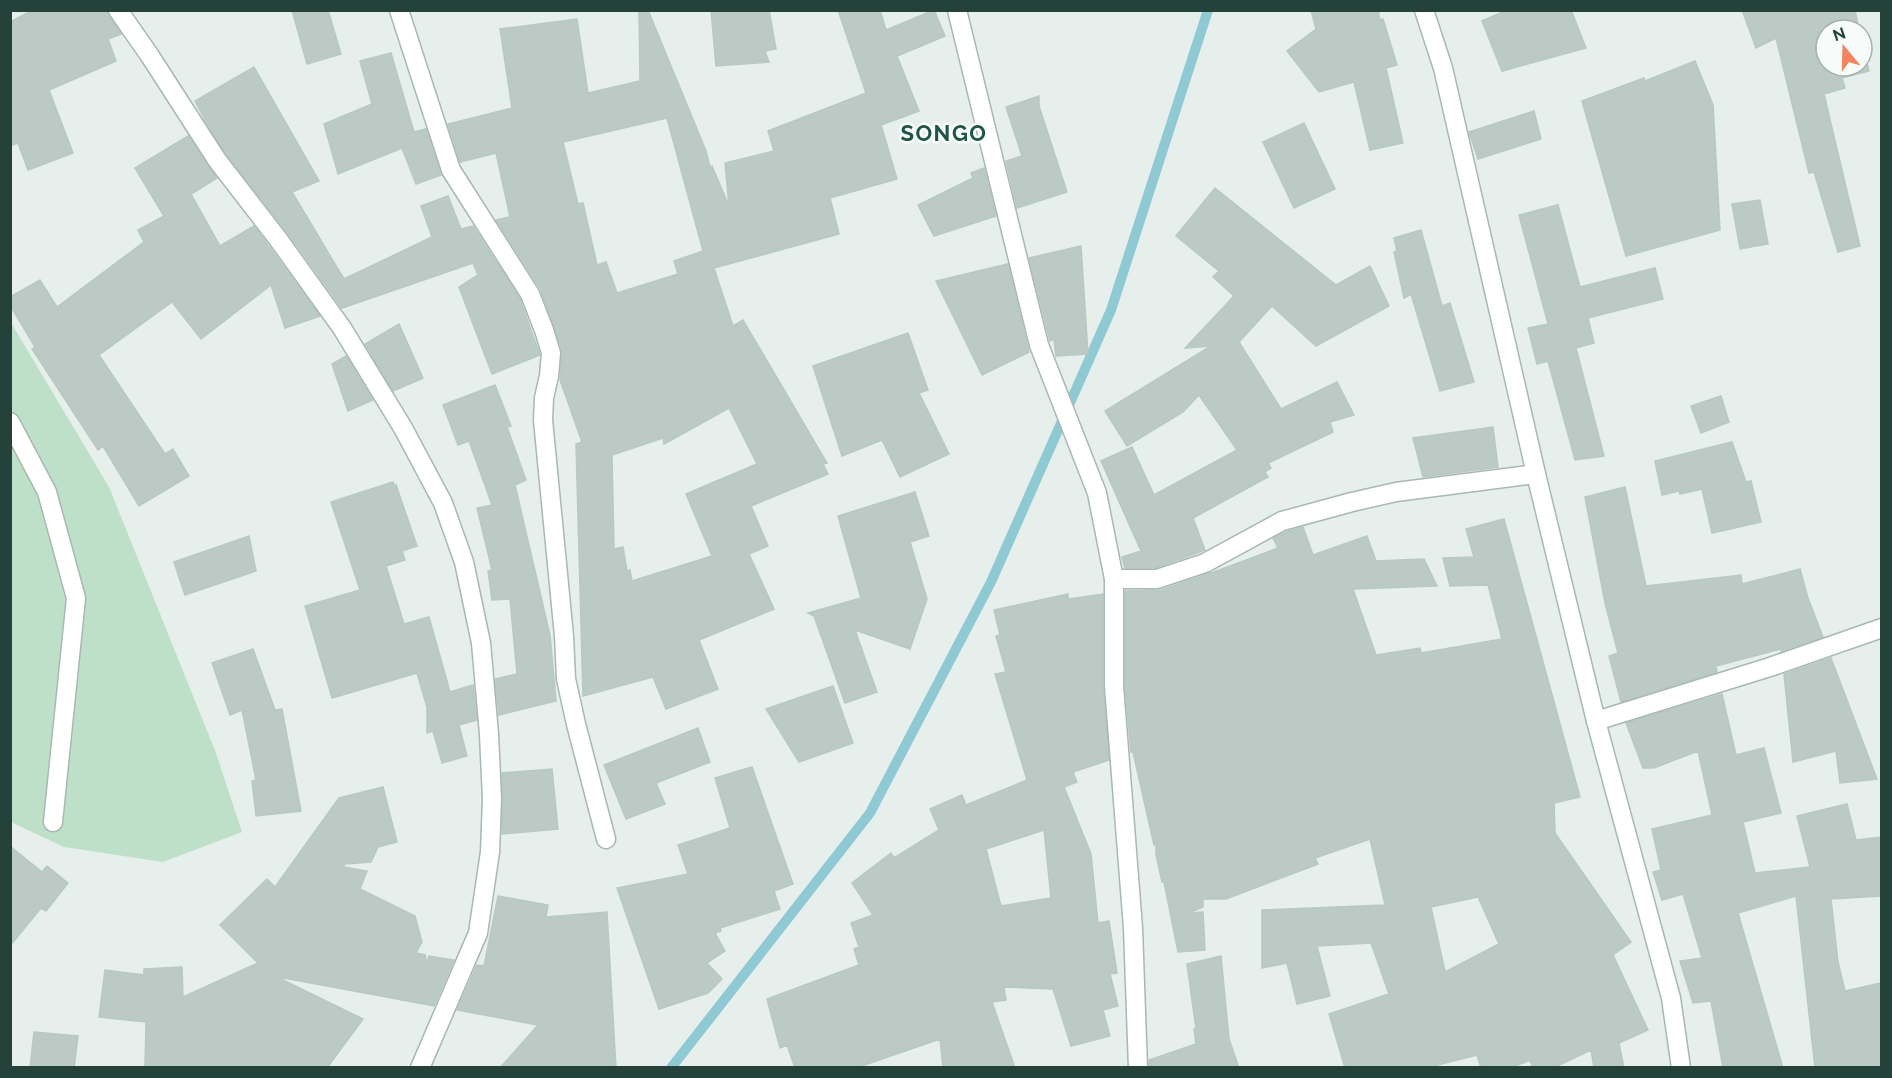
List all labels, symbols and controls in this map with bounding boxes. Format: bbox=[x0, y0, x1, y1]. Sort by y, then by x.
north arrow bbox=[1814, 18, 1874, 78]
text: N bbox=[1830, 23, 1848, 45]
district label: SONGO bbox=[901, 120, 988, 146]

